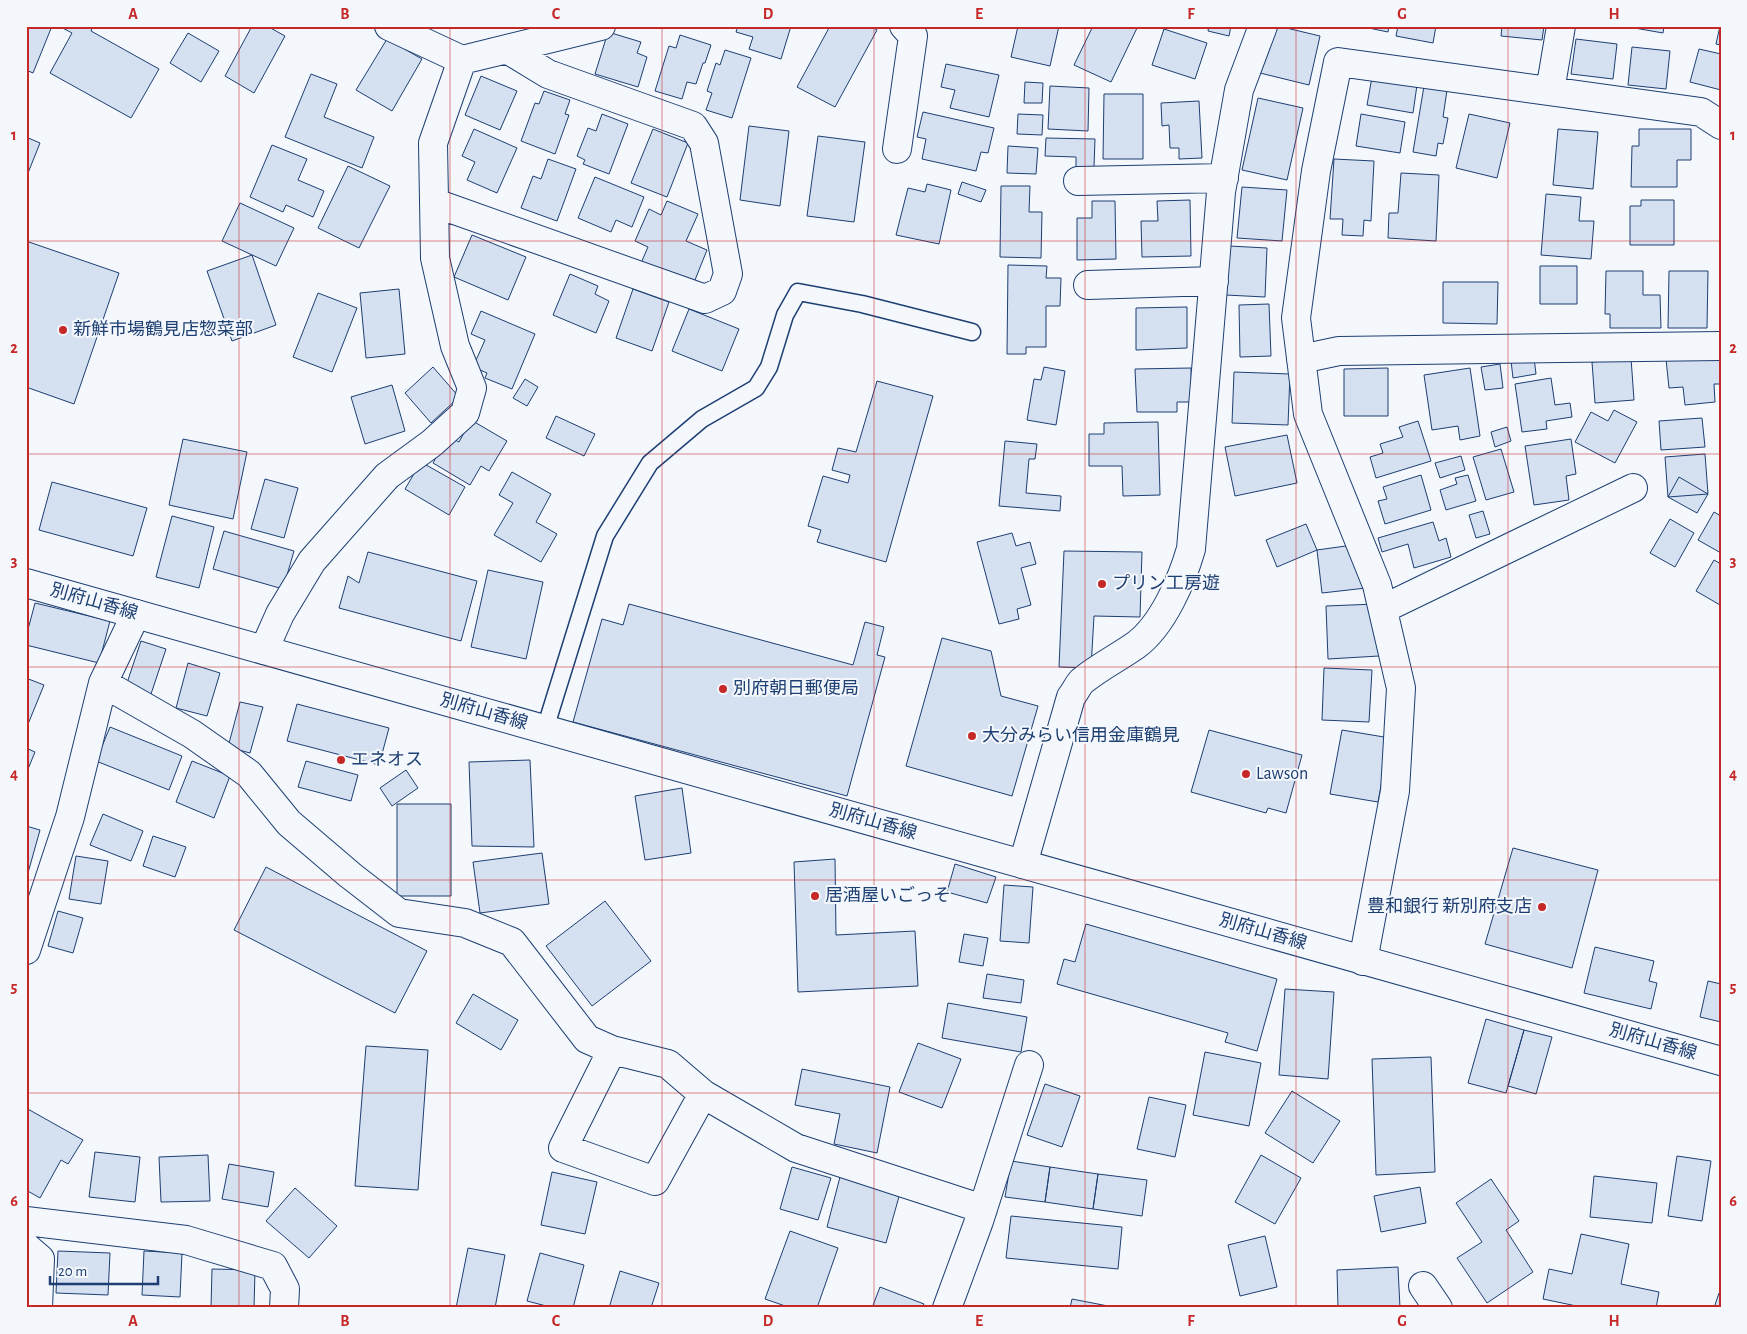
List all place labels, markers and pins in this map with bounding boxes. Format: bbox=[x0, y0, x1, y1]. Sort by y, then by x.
place label: 新鮮市場鶴見店惣菜部 bbox=[73, 319, 253, 339]
marker: 新鮮市場鶴見店惣菜部 bbox=[57, 324, 69, 336]
place label: プリン工房遊 bbox=[1112, 573, 1220, 593]
marker: プリン工房遊 bbox=[1096, 578, 1108, 590]
place label: 別府朝日郵便局 bbox=[733, 679, 859, 698]
marker: 別府朝日郵便局 bbox=[717, 683, 729, 695]
place label: 大分みらい信用金庫鶴見 bbox=[982, 725, 1180, 745]
marker: 大分みらい信用金庫鶴見 bbox=[966, 730, 978, 742]
place label: エネオス bbox=[351, 751, 423, 769]
marker: エネオス bbox=[335, 754, 347, 766]
place label: Lawson bbox=[1256, 765, 1308, 783]
marker: Lawson bbox=[1240, 768, 1252, 780]
place label: 居酒屋いごっそ bbox=[825, 885, 951, 905]
marker: 居酒屋いごっそ bbox=[809, 890, 821, 902]
place label: 豊和銀行 新別府支店 bbox=[1367, 896, 1532, 916]
marker: 豊和銀行 新別府支店 bbox=[1536, 901, 1548, 913]

